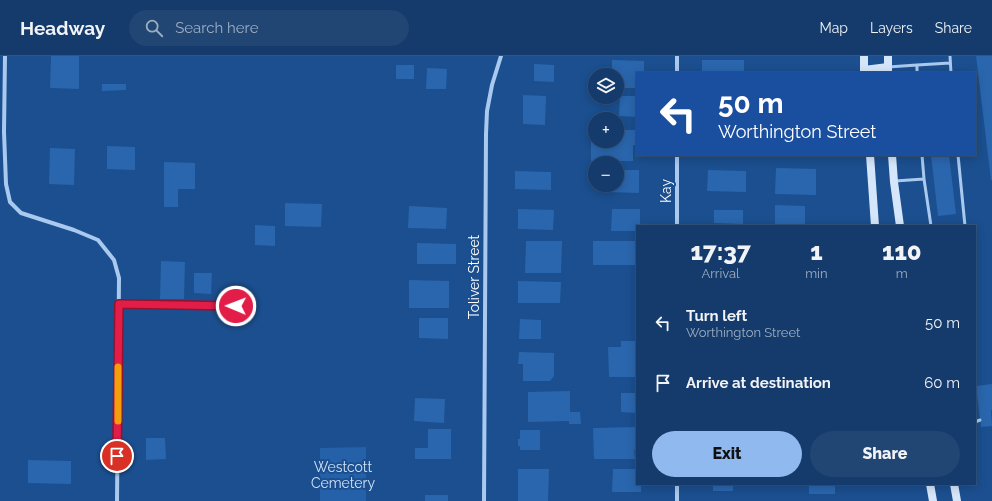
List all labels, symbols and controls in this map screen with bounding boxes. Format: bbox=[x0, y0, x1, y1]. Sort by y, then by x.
search box bbox=[129, 10, 409, 46]
text: Headway bbox=[20, 17, 105, 39]
icon: search bbox=[143, 17, 165, 39]
text: Search here bbox=[175, 19, 258, 37]
text: Map bbox=[820, 20, 848, 36]
text: Layers bbox=[870, 20, 913, 36]
text: Share bbox=[935, 20, 972, 36]
map controls bbox=[588, 68, 624, 192]
button: layers bbox=[588, 68, 624, 104]
text: 50 m bbox=[718, 87, 784, 120]
icon: left bbox=[652, 88, 704, 140]
button: + bbox=[588, 112, 624, 148]
text: Worthington Street bbox=[718, 121, 876, 142]
button: − bbox=[588, 156, 624, 192]
street label: Kay bbox=[658, 179, 674, 203]
street label: Toliver Street bbox=[466, 234, 482, 319]
text: 17:37 bbox=[690, 237, 751, 266]
text: 1 bbox=[810, 237, 823, 266]
text: 110 bbox=[882, 237, 922, 266]
text: Arrival bbox=[702, 266, 740, 281]
text: min bbox=[805, 266, 828, 281]
text: m bbox=[896, 266, 908, 281]
position arrow bbox=[215, 285, 257, 327]
text: Turn left bbox=[686, 307, 747, 325]
icon: left bbox=[652, 312, 674, 334]
text: 50 m bbox=[925, 314, 960, 332]
text: Worthington Street bbox=[686, 325, 800, 340]
icon: arrive bbox=[652, 372, 674, 394]
text: Arrive at destination bbox=[686, 374, 831, 392]
text: 60 m bbox=[924, 374, 960, 392]
button: Exit bbox=[652, 431, 802, 477]
button: Share bbox=[810, 431, 960, 477]
pin bbox=[100, 439, 134, 473]
icon: arrive bbox=[106, 445, 128, 467]
park label: Westcott Cemetery bbox=[311, 459, 375, 491]

